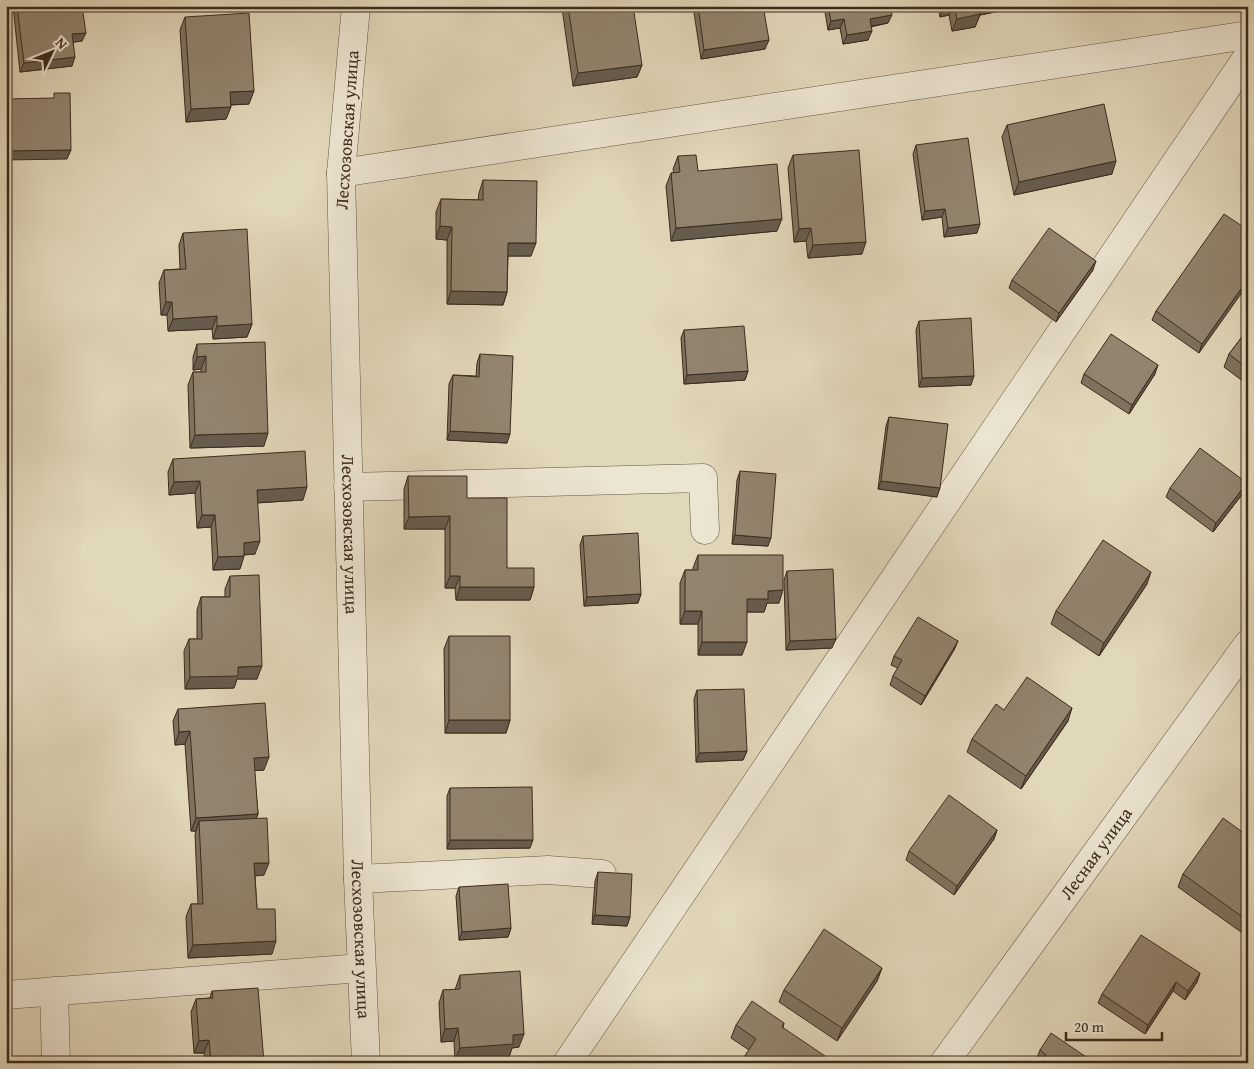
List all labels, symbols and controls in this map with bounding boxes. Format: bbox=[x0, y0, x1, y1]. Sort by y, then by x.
north arrow bbox=[28, 28, 78, 78]
text: N bbox=[51, 33, 72, 54]
street label: Лесхозовская улица bbox=[327, 49, 366, 211]
street label: Лесхозовская улица bbox=[335, 454, 366, 615]
street label: Лесная улица bbox=[1053, 801, 1139, 905]
street label: Лесхозовская улица bbox=[345, 859, 378, 1020]
scale bar bbox=[1066, 1009, 1163, 1041]
text: 20 m bbox=[1074, 1016, 1105, 1037]

